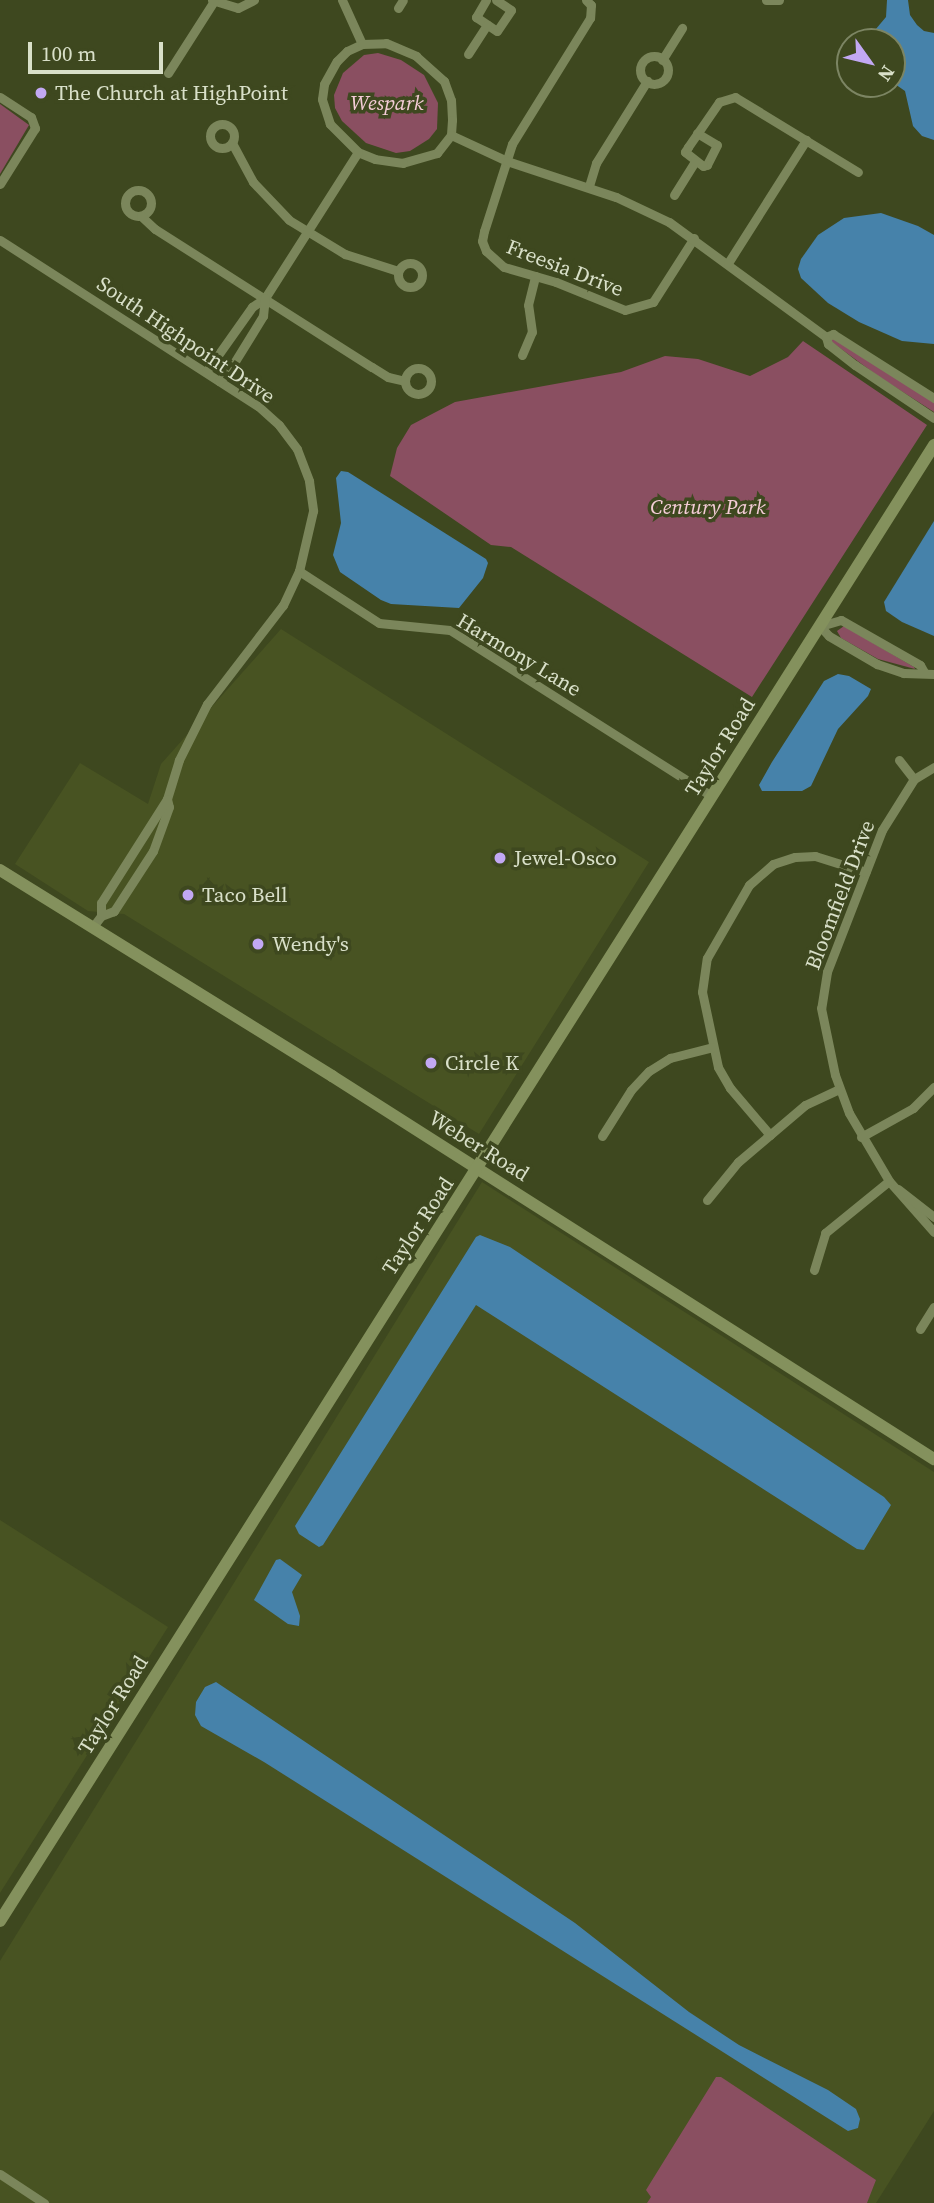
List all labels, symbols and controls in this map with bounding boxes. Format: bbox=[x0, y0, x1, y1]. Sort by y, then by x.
scale bar bbox=[32, 28, 166, 72]
north arrow bbox=[836, 28, 906, 98]
text: 100 m bbox=[41, 39, 96, 68]
text: N bbox=[872, 61, 901, 87]
place label: The Church at HighPoint bbox=[55, 80, 288, 106]
marker: The Church at HighPoint bbox=[33, 85, 49, 101]
park label: Wespark bbox=[350, 90, 424, 116]
street label: Freesia Drive bbox=[503, 234, 627, 302]
street label: South Highpoint Drive bbox=[92, 271, 280, 409]
park label: Century Park bbox=[650, 494, 766, 520]
street label: Harmony Lane bbox=[452, 608, 586, 702]
street label: Taylor Road bbox=[680, 693, 760, 801]
street label: Bloomfield Drive bbox=[800, 817, 880, 973]
place label: Jewel-Osco bbox=[514, 845, 617, 871]
marker: Jewel-Osco bbox=[492, 850, 508, 866]
place label: Taco Bell bbox=[202, 882, 287, 908]
marker: Taco Bell bbox=[180, 887, 196, 903]
place label: Wendy's bbox=[272, 931, 349, 957]
marker: Wendy's bbox=[250, 936, 266, 952]
place label: Circle K bbox=[445, 1050, 519, 1076]
marker: Circle K bbox=[423, 1055, 439, 1071]
street label: Weber Road bbox=[424, 1105, 534, 1187]
street label: Taylor Road bbox=[377, 1172, 459, 1280]
street label: Taylor Road bbox=[73, 1651, 153, 1759]

